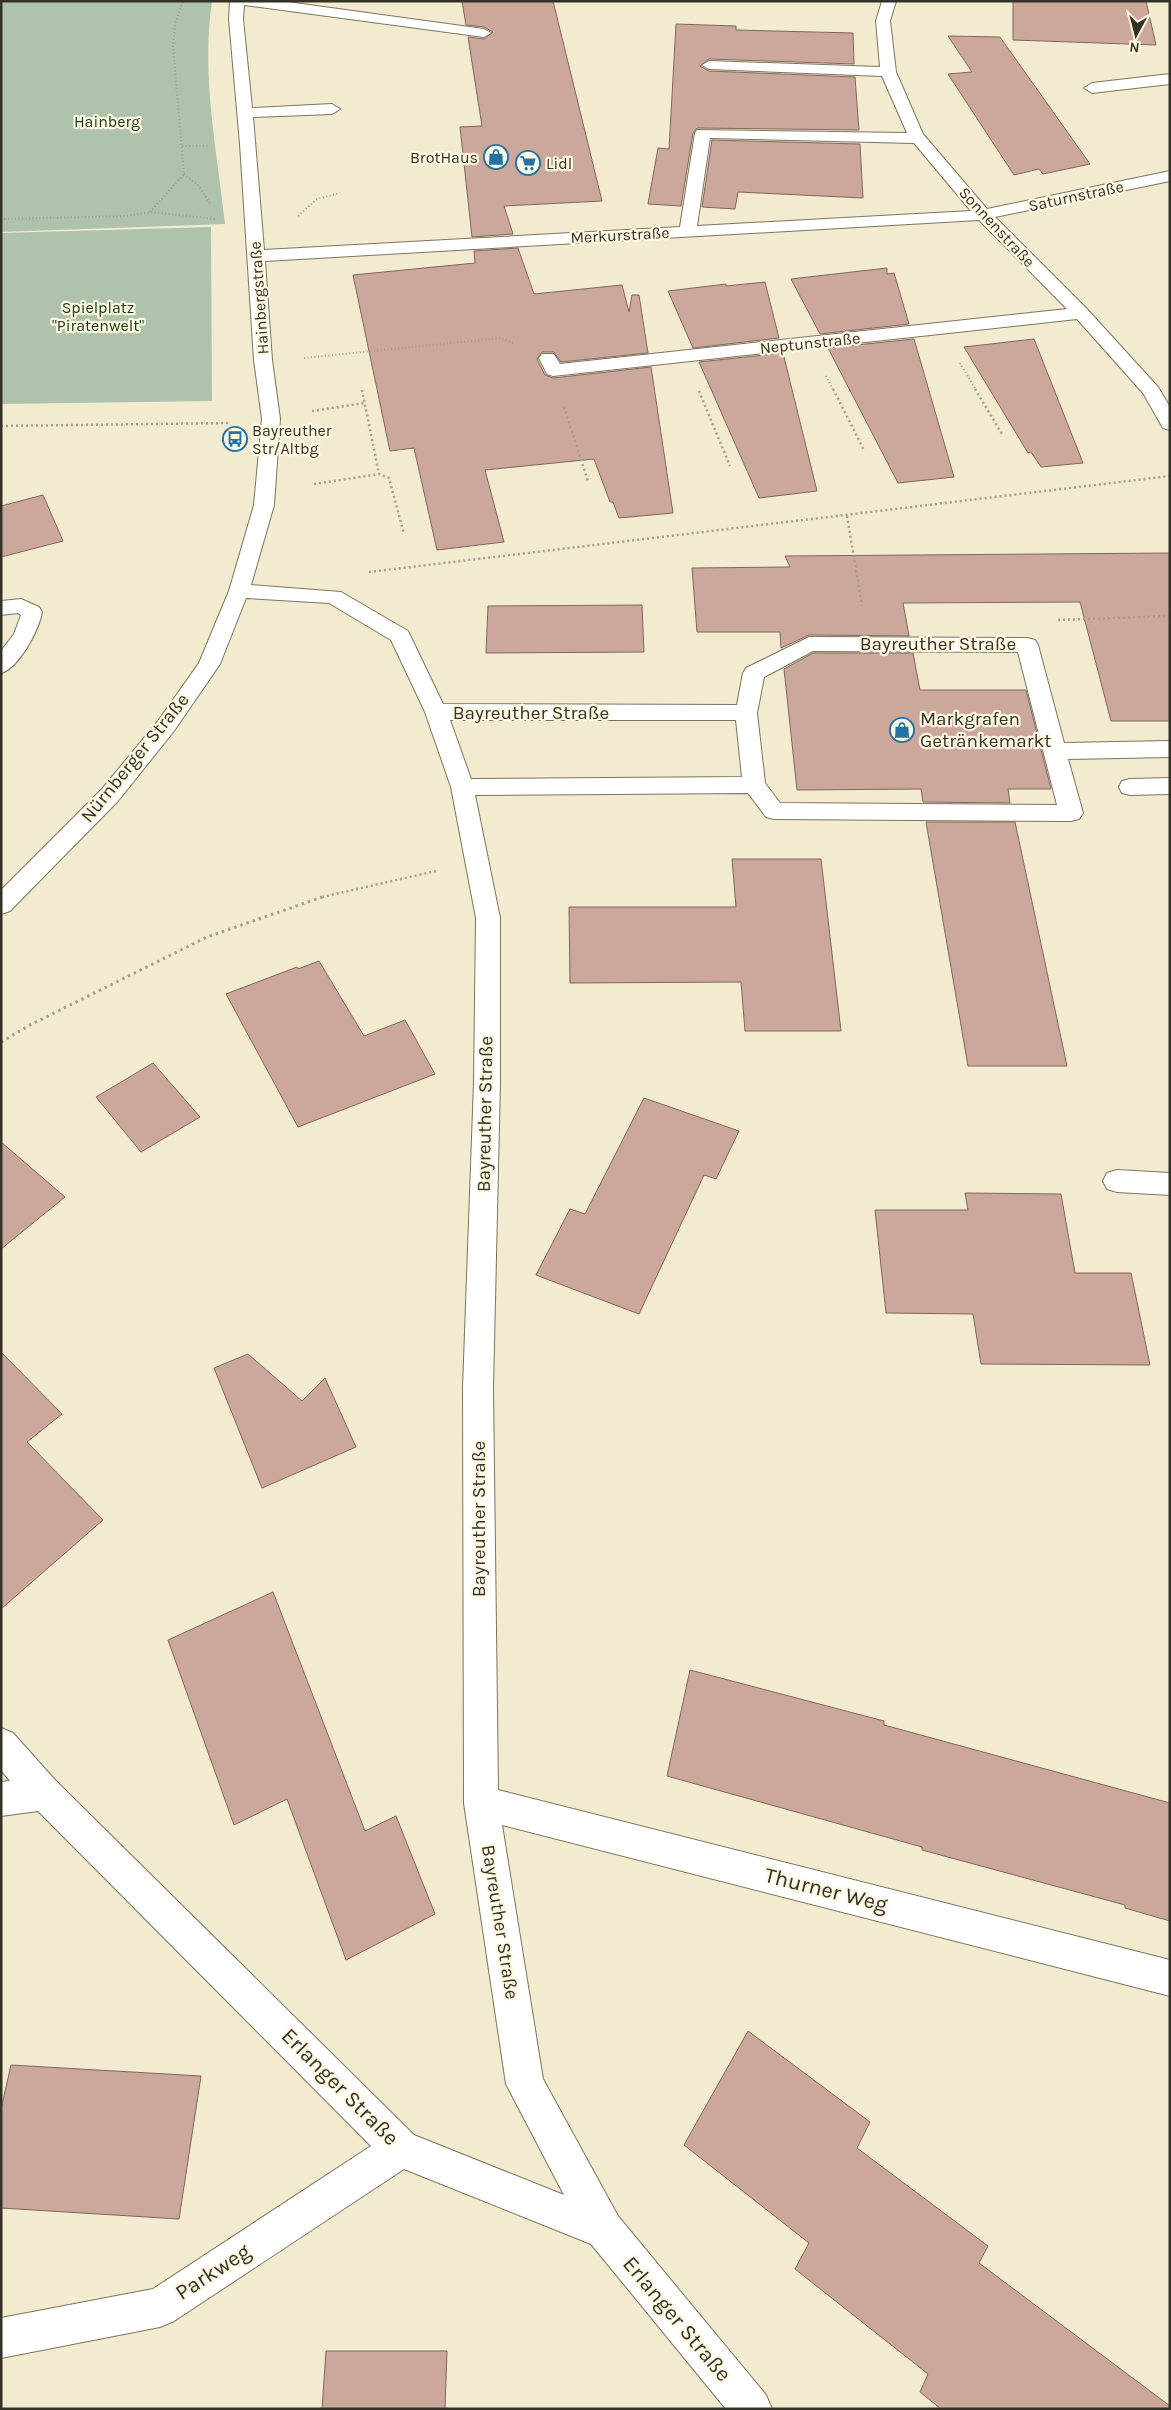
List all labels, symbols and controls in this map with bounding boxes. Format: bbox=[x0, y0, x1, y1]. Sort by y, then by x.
north arrow bbox=[1111, 10, 1161, 60]
text: N bbox=[1128, 38, 1140, 56]
park label: Hainberg bbox=[74, 112, 140, 131]
shop icon: BrotHaus bbox=[483, 144, 509, 170]
place label: BrotHaus bbox=[410, 148, 478, 167]
supermarket icon: Lidl bbox=[515, 150, 541, 176]
place label: Lidl bbox=[546, 154, 572, 173]
street label: Saturnstraße bbox=[1027, 177, 1125, 215]
street label: Sonnenstraße bbox=[955, 183, 1039, 271]
street label: Merkurstraße bbox=[570, 223, 670, 247]
street label: Hainbergstraße bbox=[246, 241, 272, 355]
park label: Spielplatz "Piratenwelt" bbox=[52, 298, 144, 335]
street label: Neptunstraße bbox=[759, 328, 861, 358]
place label: Bayreuther Str/Altbg bbox=[252, 421, 332, 458]
bus stop icon: Bayreuther Str/Altbg bbox=[222, 426, 248, 452]
street label: Bayreuther Straße bbox=[860, 633, 1016, 655]
street label: Nürnberger Straße bbox=[76, 689, 194, 827]
street label: Bayreuther Straße bbox=[453, 702, 609, 724]
place label: Markgrafen Getränkemarkt bbox=[920, 708, 1051, 752]
shop icon: Markgrafen Getränkemarkt bbox=[889, 717, 915, 743]
street label: Bayreuther Straße bbox=[473, 1036, 497, 1192]
street label: Bayreuther Straße bbox=[468, 1441, 490, 1597]
street label: Bayreuther Straße bbox=[477, 1843, 523, 2001]
street label: Thurner Weg bbox=[762, 1862, 891, 1918]
street label: Erlanger Straße bbox=[276, 2023, 404, 2151]
street label: Parkweg bbox=[171, 2238, 256, 2306]
street label: Erlanger Straße bbox=[617, 2251, 737, 2387]

